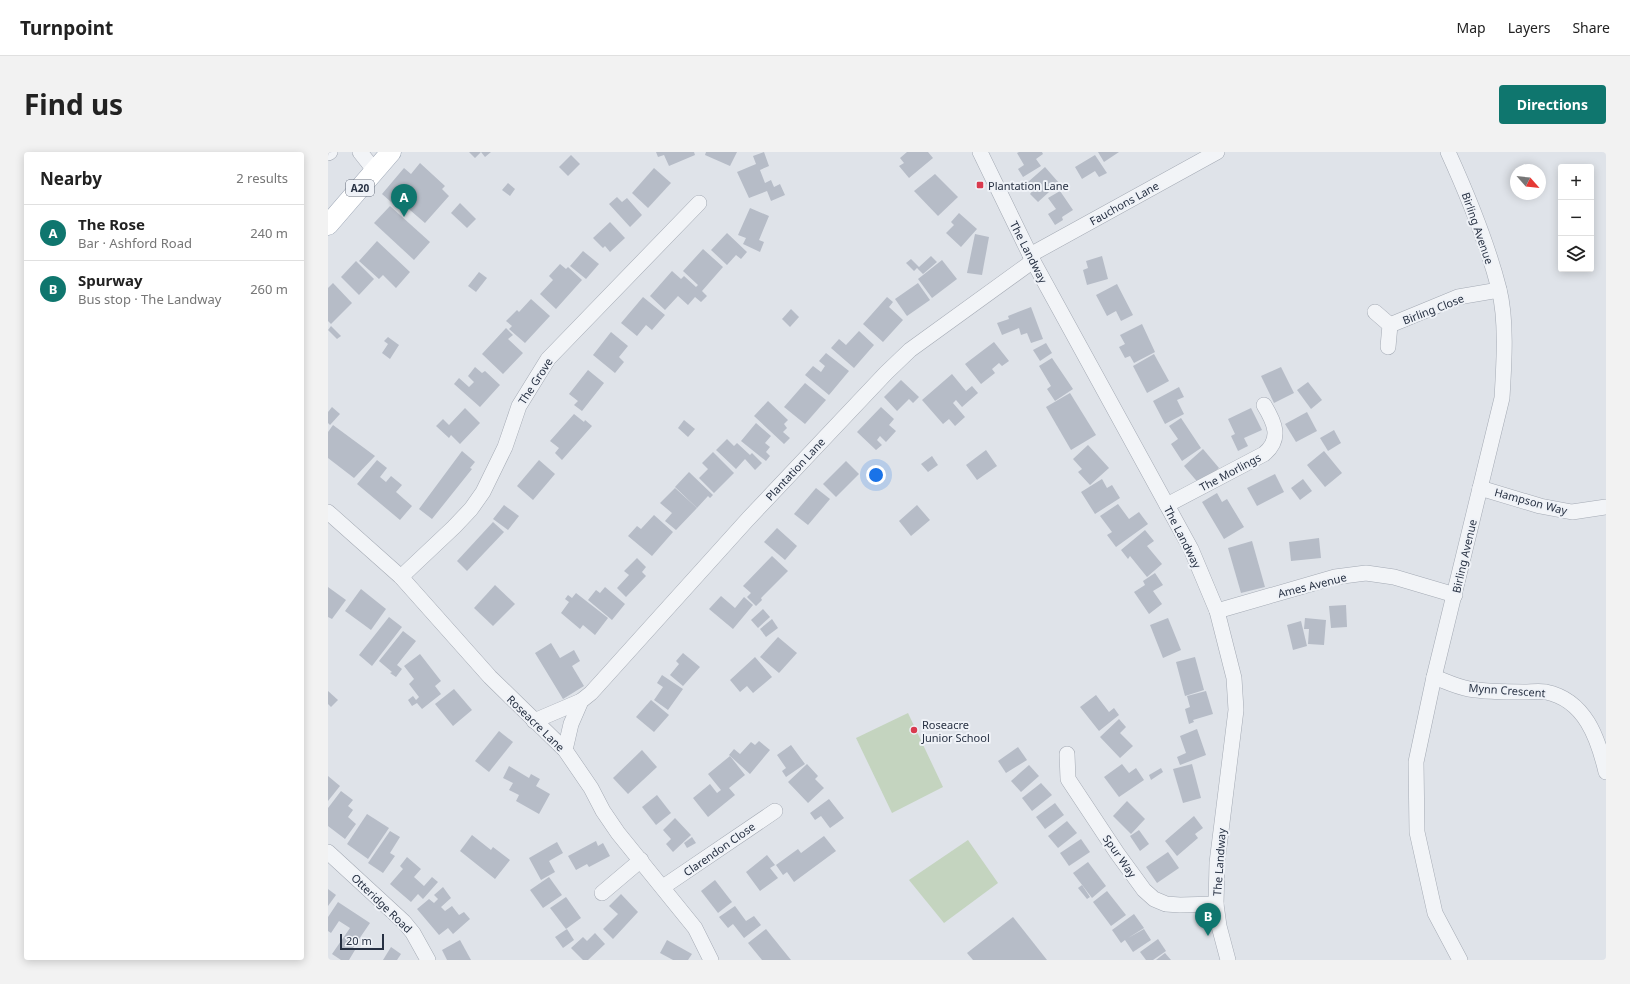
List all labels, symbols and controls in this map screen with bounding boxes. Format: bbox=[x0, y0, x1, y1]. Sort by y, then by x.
text: Turnpoint bbox=[20, 15, 113, 41]
text: Map bbox=[1457, 18, 1486, 37]
text: Layers bbox=[1508, 18, 1550, 37]
text: Share bbox=[1572, 18, 1610, 37]
text: Find us bbox=[24, 85, 123, 123]
button: Directions bbox=[1499, 85, 1606, 124]
north arrow bbox=[1510, 164, 1546, 200]
map controls bbox=[1558, 164, 1594, 272]
button: + bbox=[1558, 164, 1594, 200]
text: Nearby bbox=[40, 167, 102, 190]
text: 2 results bbox=[236, 169, 288, 187]
place label: Plantation Lane bbox=[988, 178, 1069, 193]
street label: Fauchons Lane bbox=[1087, 178, 1161, 228]
road number: A20 bbox=[346, 180, 374, 196]
marker: Plantation Lane bbox=[975, 180, 985, 190]
pin: A bbox=[391, 184, 417, 217]
street label: Birling Avenue bbox=[1459, 190, 1497, 266]
button: − bbox=[1558, 200, 1594, 236]
text: The Rose bbox=[78, 214, 145, 234]
street label: The Landway bbox=[1007, 218, 1051, 286]
text: A bbox=[49, 224, 58, 242]
text: 240 m bbox=[250, 224, 288, 242]
text: Bar · Ashford Road bbox=[78, 234, 192, 252]
button: layers bbox=[1558, 236, 1594, 272]
text: Spurway bbox=[78, 270, 143, 290]
text: B bbox=[49, 280, 57, 298]
text: 260 m bbox=[250, 280, 288, 298]
text: Bus stop · The Landway bbox=[78, 290, 221, 308]
street label: Birling Close bbox=[1400, 290, 1466, 328]
street label: The Grove bbox=[514, 355, 556, 407]
street label: Plantation Lane bbox=[762, 434, 828, 504]
street label: The Morlings bbox=[1197, 449, 1263, 495]
your location bbox=[866, 465, 886, 485]
street label: Hampson Way bbox=[1493, 484, 1569, 518]
street label: The Landway bbox=[1161, 503, 1205, 571]
street label: Birling Avenue bbox=[1448, 518, 1480, 594]
street label: Ames Avenue bbox=[1276, 569, 1348, 601]
street label: Mynn Crescent bbox=[1468, 680, 1546, 700]
street label: Roseacre Lane bbox=[504, 692, 568, 754]
place label: Roseacre Junior School bbox=[921, 717, 990, 745]
marker: Roseacre Junior School bbox=[909, 725, 919, 735]
street label: Clarendon Close bbox=[680, 819, 758, 879]
street label: The Landway bbox=[1209, 827, 1229, 896]
street label: Spur Way bbox=[1100, 832, 1140, 881]
street label: Otteridge Road bbox=[348, 870, 416, 936]
pin: B bbox=[1195, 903, 1221, 936]
scale bar bbox=[340, 932, 384, 951]
text: 20 m bbox=[346, 933, 372, 948]

